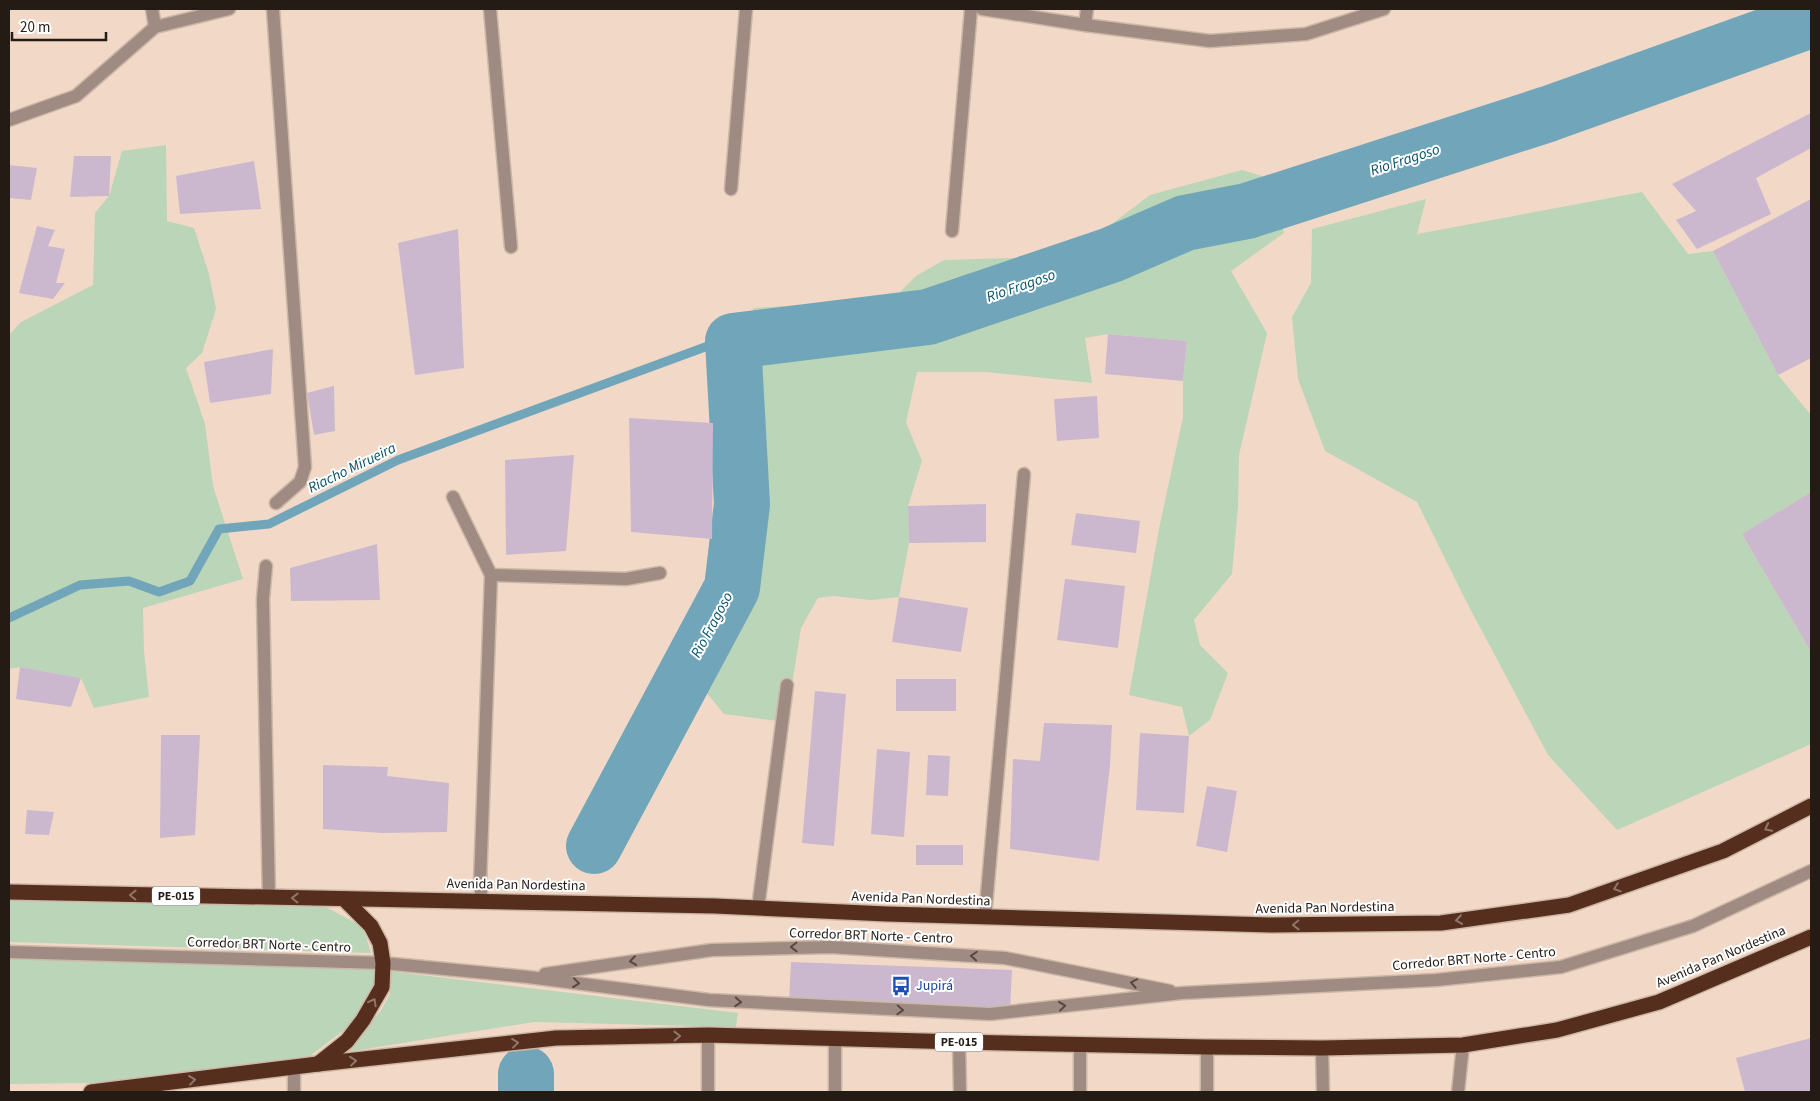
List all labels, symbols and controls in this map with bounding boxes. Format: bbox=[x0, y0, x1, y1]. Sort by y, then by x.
scale bar bbox=[12, 10, 106, 42]
text: 20 m bbox=[20, 17, 50, 38]
water label: Rio Fragoso bbox=[1368, 139, 1443, 181]
water label: Rio Fragoso bbox=[984, 264, 1059, 308]
water label: Riacho Mirueira bbox=[304, 438, 400, 498]
water label: Rio Fragoso bbox=[686, 588, 738, 662]
one-way arrow bbox=[1764, 822, 1773, 832]
street label: Avenida Pan Nordestina bbox=[446, 874, 586, 896]
one-way arrow bbox=[1613, 882, 1622, 892]
road number: PE-015 bbox=[152, 886, 200, 906]
street label: Avenida Pan Nordestina bbox=[851, 887, 991, 911]
one-way arrow bbox=[129, 889, 137, 900]
one-way arrow bbox=[291, 893, 299, 903]
street label: Avenida Pan Nordestina bbox=[1255, 897, 1395, 919]
one-way arrow bbox=[1454, 915, 1463, 925]
one-way arrow bbox=[1292, 920, 1300, 930]
street label: Avenida Pan Nordestina bbox=[1653, 921, 1789, 993]
street label: Corredor BRT Norte - Centro bbox=[789, 923, 953, 949]
street label: Corredor BRT Norte - Centro bbox=[187, 932, 351, 958]
one-way arrow bbox=[790, 942, 798, 952]
street label: Corredor BRT Norte - Centro bbox=[1391, 942, 1557, 976]
one-way arrow bbox=[970, 950, 978, 961]
one-way arrow bbox=[628, 956, 637, 966]
bus stop icon: Jupirá bbox=[890, 975, 912, 997]
place label: Jupirá bbox=[916, 976, 953, 996]
one-way arrow bbox=[573, 977, 581, 988]
one-way arrow bbox=[1130, 979, 1138, 989]
one-way arrow bbox=[734, 996, 742, 1007]
one-way arrow bbox=[367, 999, 377, 1008]
one-way arrow bbox=[1058, 1001, 1066, 1012]
one-way arrow bbox=[896, 1004, 904, 1015]
one-way arrow bbox=[673, 1030, 681, 1041]
road number: PE-015 bbox=[935, 1032, 983, 1052]
one-way arrow bbox=[511, 1038, 519, 1049]
one-way arrow bbox=[349, 1056, 357, 1067]
one-way arrow bbox=[188, 1075, 196, 1086]

